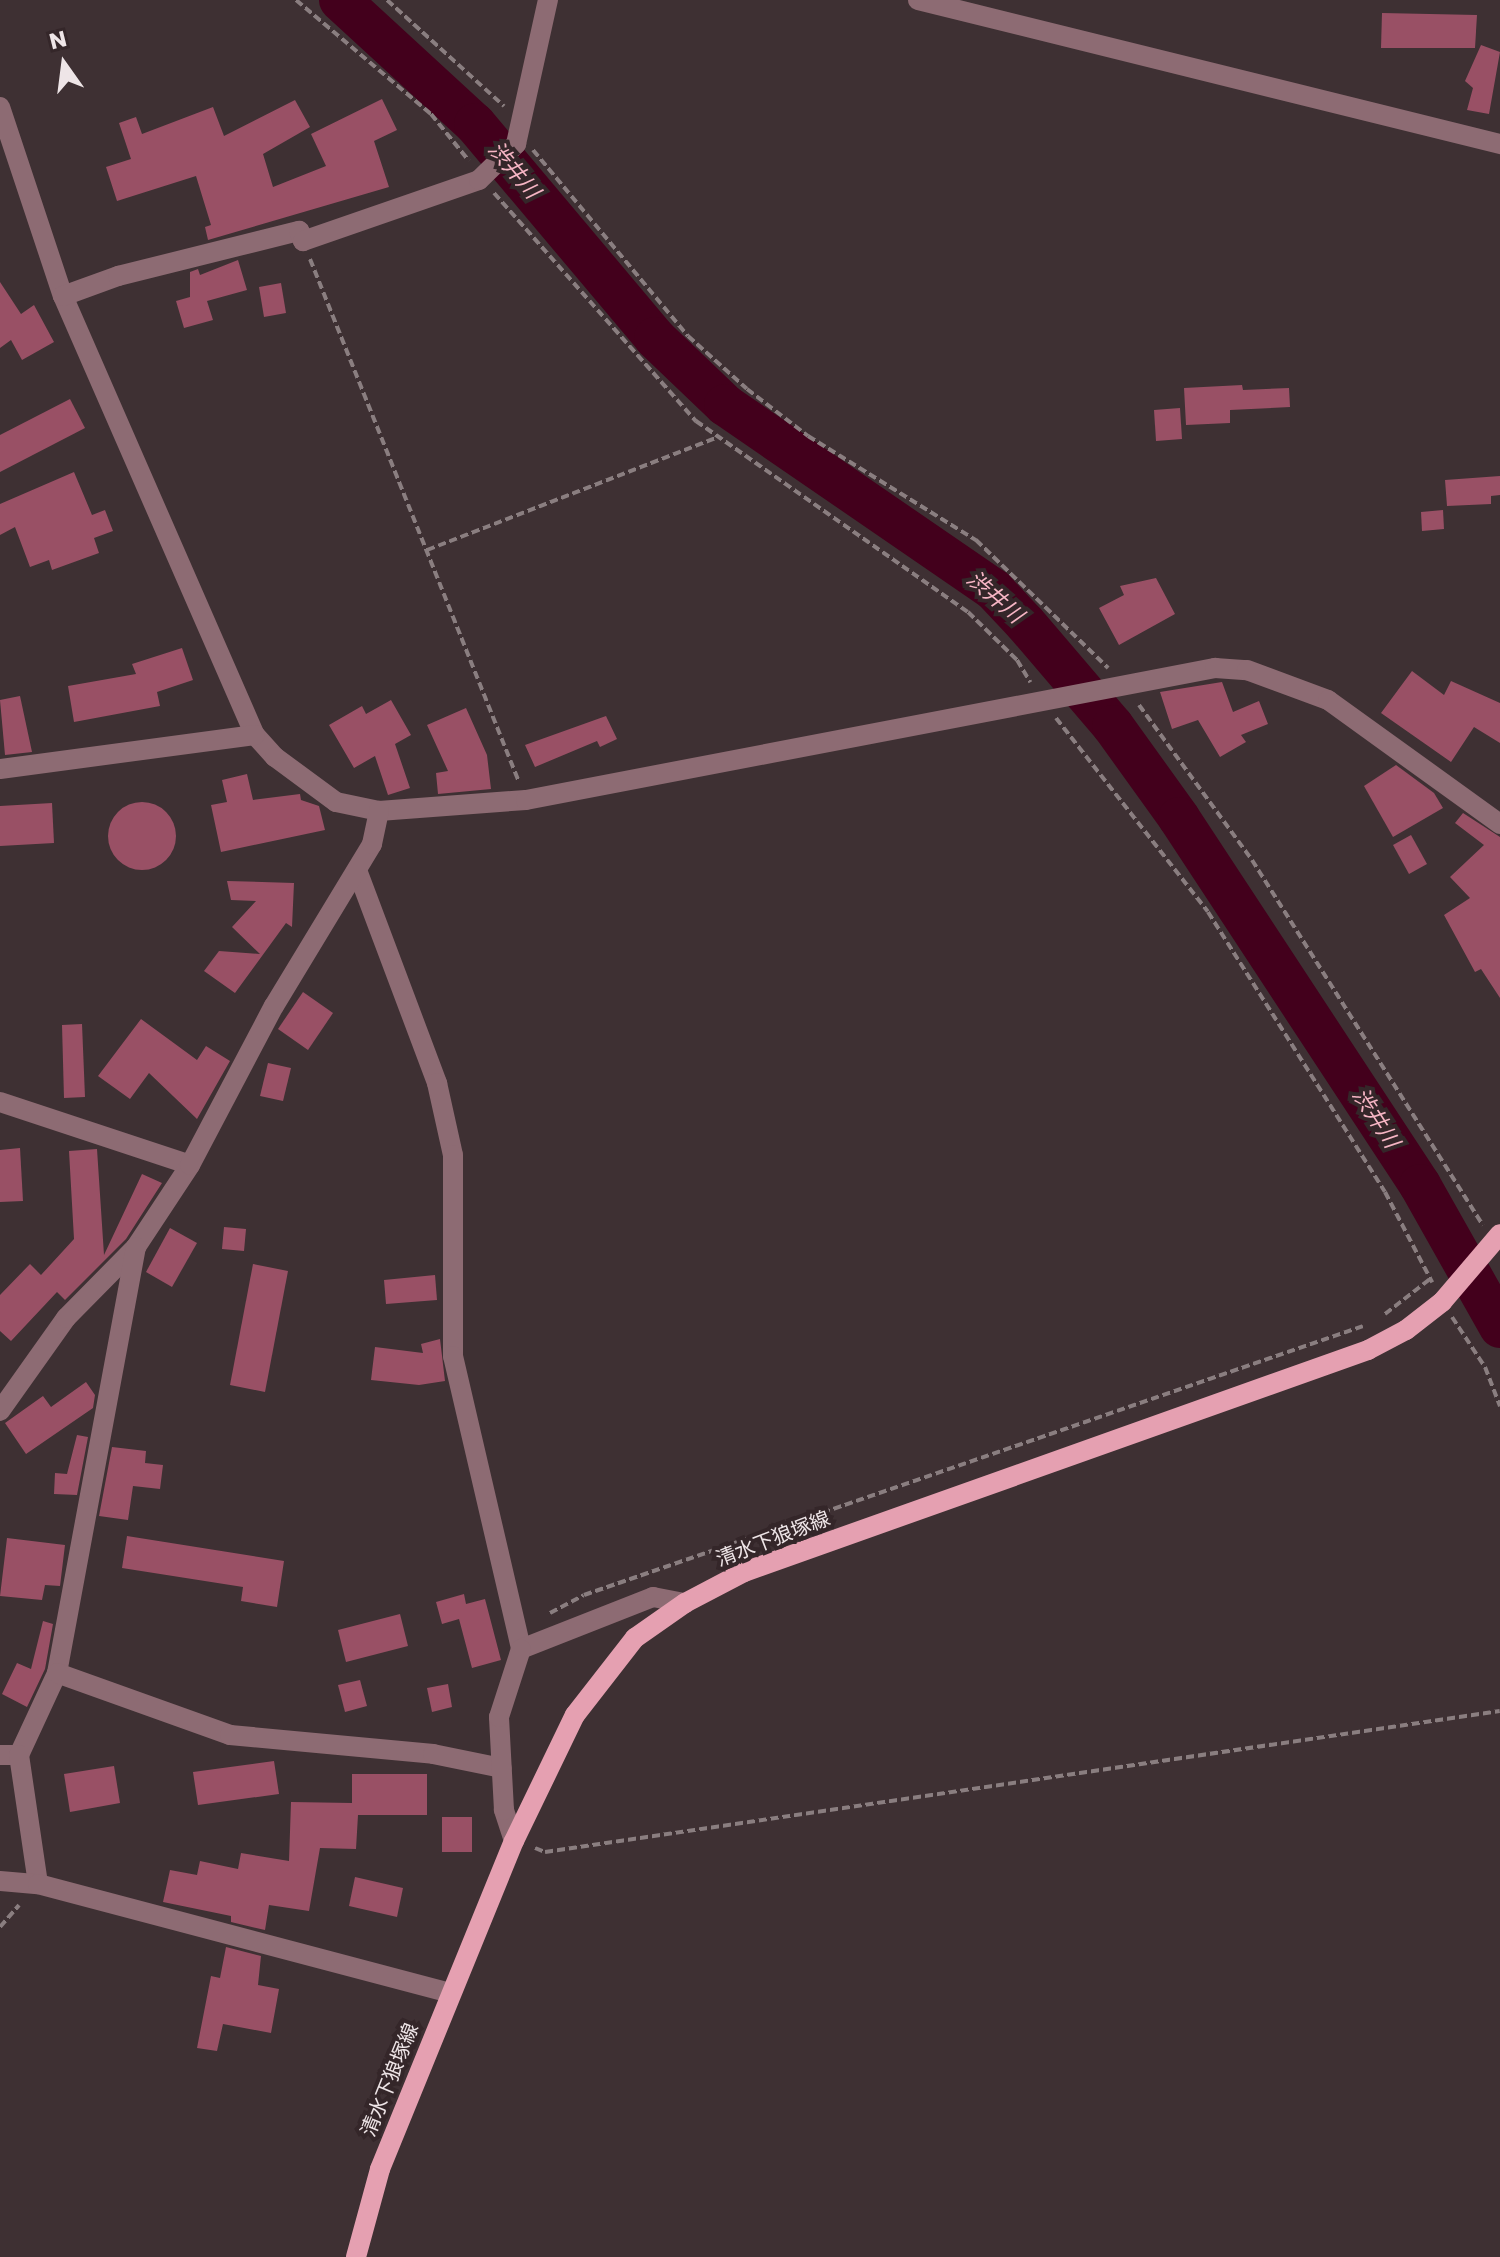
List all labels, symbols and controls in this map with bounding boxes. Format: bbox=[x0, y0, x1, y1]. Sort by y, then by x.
text: N bbox=[46, 23, 70, 57]
north arrow bbox=[24, 24, 104, 104]
water label: 渋井川 bbox=[483, 136, 545, 204]
water label: 渋井川 bbox=[961, 565, 1029, 629]
water label: 渋井川 bbox=[1347, 1083, 1405, 1153]
street label: 清水下狼塚線 bbox=[713, 1506, 833, 1572]
street label: 清水下狼塚線 bbox=[356, 2020, 424, 2140]

